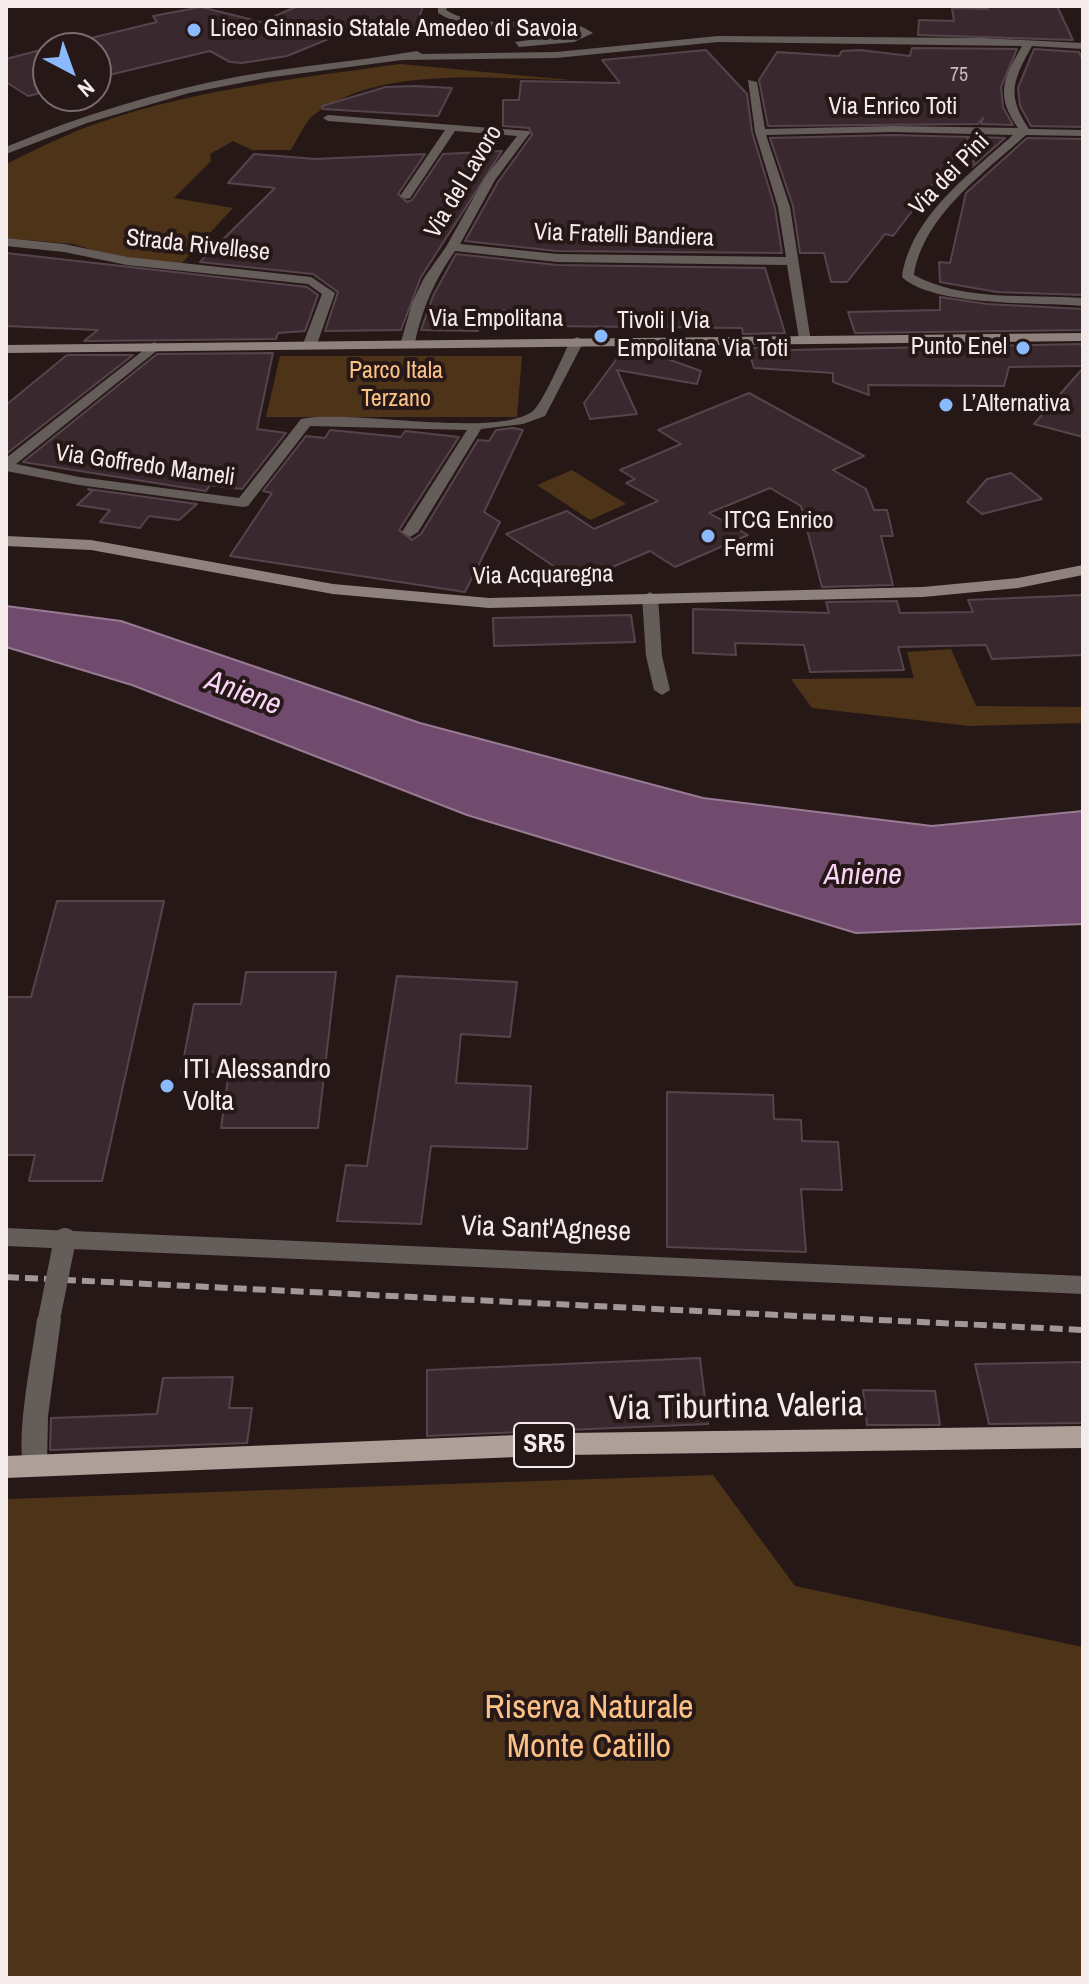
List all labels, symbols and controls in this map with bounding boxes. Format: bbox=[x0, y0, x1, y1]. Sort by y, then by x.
place label: Liceo Ginnasio Statale Amedeo di Savoia bbox=[210, 16, 578, 44]
marker: Liceo Ginnasio Statale Amedeo di Savoia bbox=[185, 21, 203, 39]
north arrow bbox=[32, 32, 112, 112]
house number: 75 bbox=[950, 64, 968, 88]
text: N bbox=[72, 73, 101, 104]
street label: Via Enrico Toti bbox=[829, 94, 957, 122]
street label: Via del Lavoro bbox=[419, 120, 509, 244]
street label: Via dei Pini bbox=[904, 128, 996, 222]
street label: Via Fratelli Bandiera bbox=[533, 218, 715, 254]
street label: Strada Rivellese bbox=[125, 224, 271, 268]
street label: Via Empolitana bbox=[429, 306, 563, 334]
place label: Tivoli | Via Empolitana Via Toti bbox=[617, 308, 788, 364]
marker: Tivoli | Via Empolitana Via Toti bbox=[592, 327, 610, 345]
place label: Punto Enel bbox=[911, 334, 1007, 362]
marker: Punto Enel bbox=[1014, 339, 1032, 357]
park label: Parco Itala Terzano bbox=[349, 358, 443, 414]
place label: L’Alternativa bbox=[962, 391, 1070, 419]
marker: L’Alternativa bbox=[937, 396, 955, 414]
street label: Via Goffredo Mameli bbox=[53, 439, 237, 493]
place label: ITCG Enrico Fermi bbox=[724, 508, 833, 564]
marker: ITCG Enrico Fermi bbox=[699, 527, 717, 545]
street label: Via Acquaregna bbox=[472, 560, 614, 592]
water label: Aniene bbox=[200, 664, 286, 724]
water label: Aniene bbox=[824, 858, 902, 894]
place label: ITI Alessandro Volta bbox=[183, 1053, 331, 1119]
marker: ITI Alessandro Volta bbox=[158, 1077, 176, 1095]
street label: Via Sant'Agnese bbox=[460, 1210, 632, 1250]
street label: Via Tiburtina Valeria bbox=[609, 1385, 863, 1431]
road number: SR5 bbox=[514, 1423, 574, 1467]
park label: Riserva Naturale Monte Catillo bbox=[484, 1689, 694, 1768]

